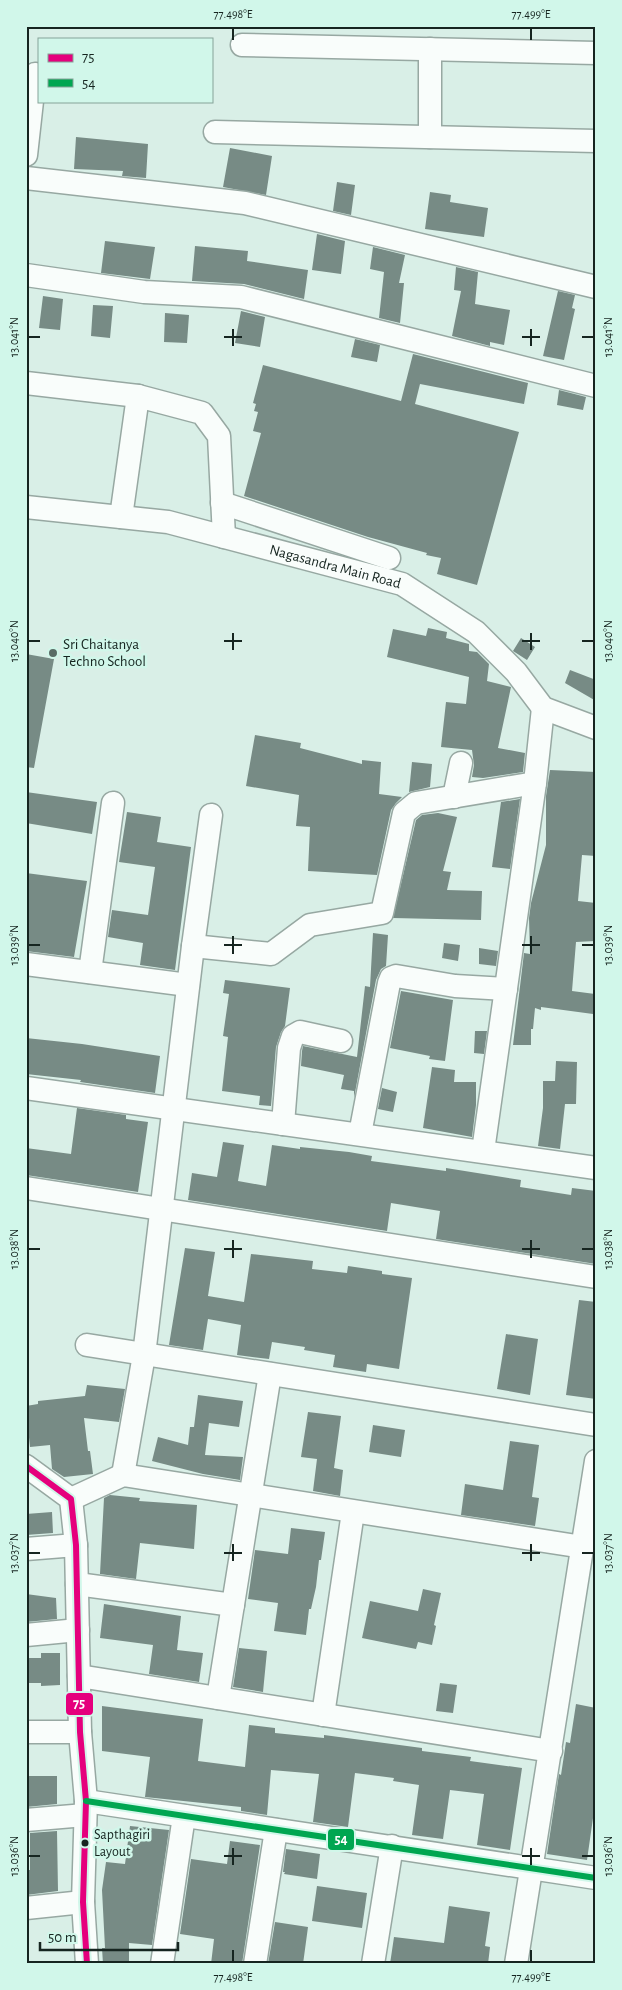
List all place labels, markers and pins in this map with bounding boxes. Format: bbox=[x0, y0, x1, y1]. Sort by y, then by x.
place label: Sri Chaitanya Techno School bbox=[63, 637, 146, 669]
marker: Sri Chaitanya Techno School bbox=[47, 647, 59, 659]
place label: Sapthagiri Layout bbox=[94, 1828, 150, 1859]
marker: Sapthagiri Layout bbox=[80, 1838, 90, 1848]

